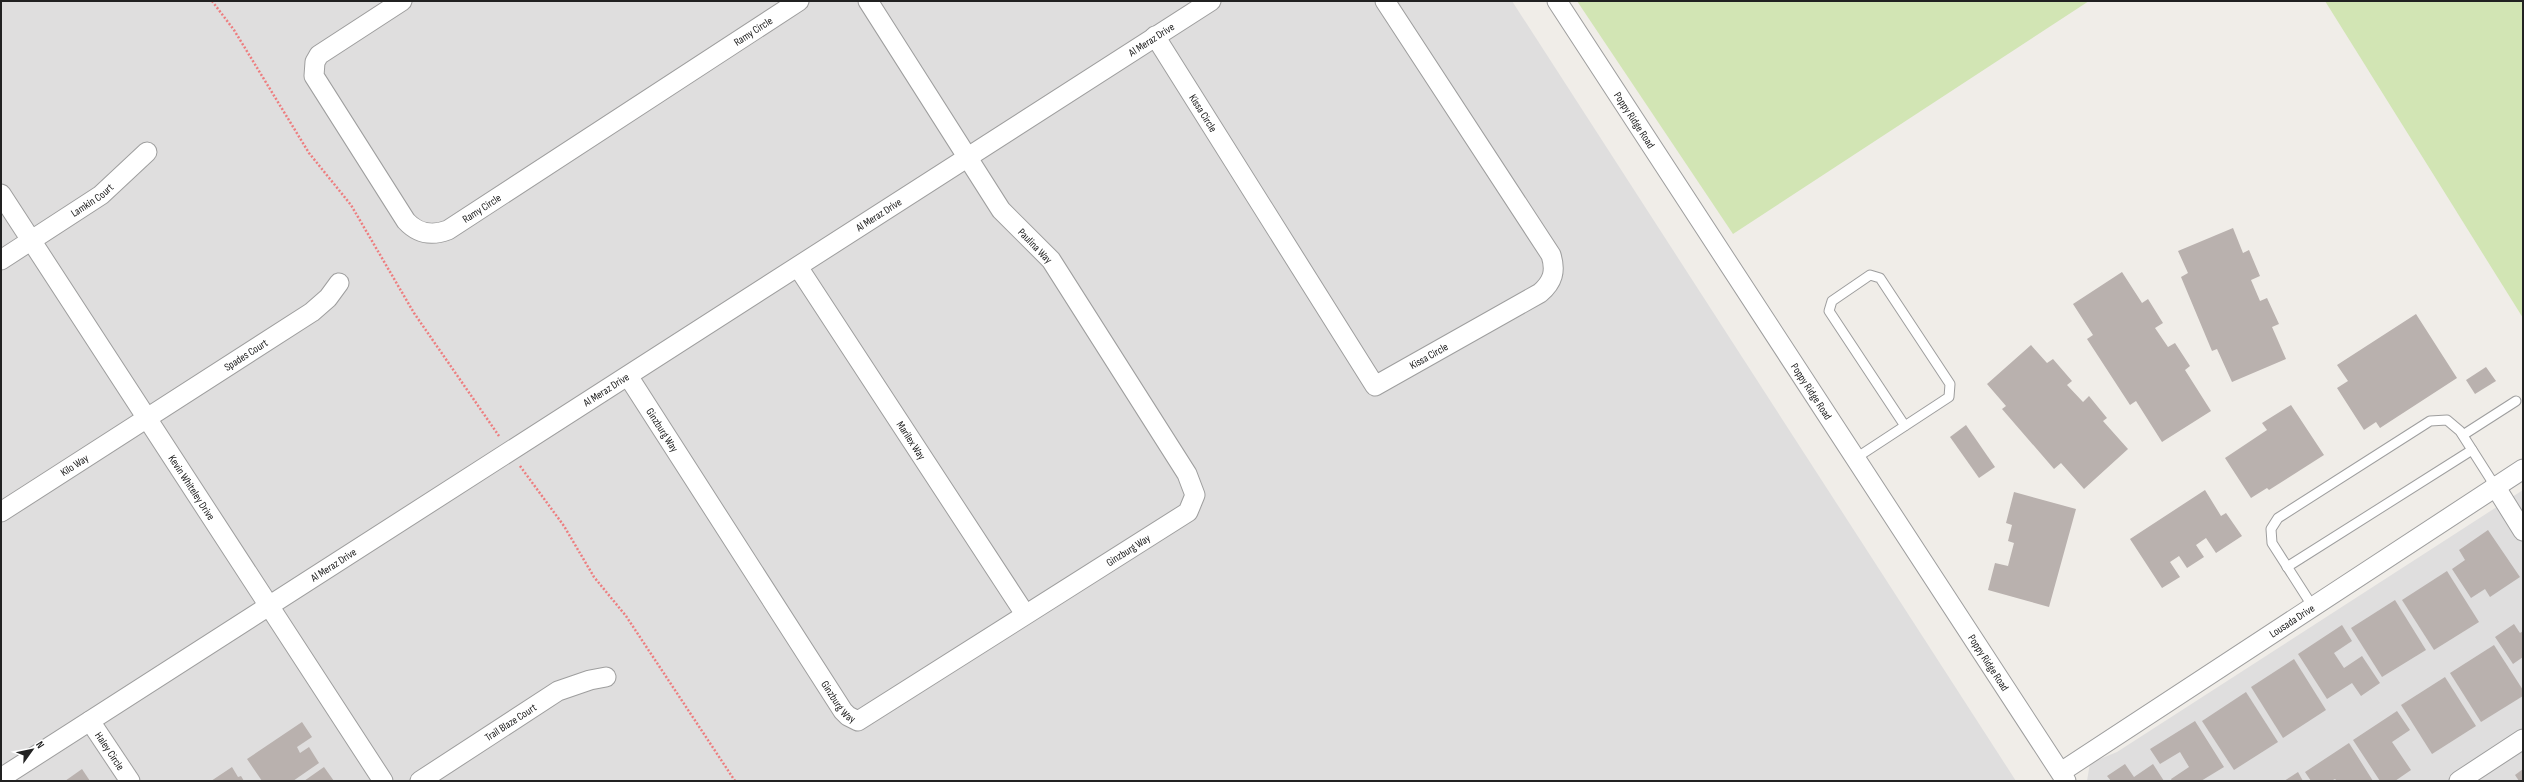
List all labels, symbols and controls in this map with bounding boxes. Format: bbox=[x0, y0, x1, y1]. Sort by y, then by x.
street label: Ramy Circle bbox=[731, 14, 775, 48]
street label: Al Meraz Drive bbox=[1125, 20, 1177, 59]
street label: Poppy Ridge Road bbox=[1611, 89, 1658, 151]
street label: Kissa Circle bbox=[1187, 92, 1220, 134]
street label: Lamkin Court bbox=[68, 180, 116, 219]
street label: Ramy Circle bbox=[460, 191, 503, 225]
street label: Al Meraz Drive bbox=[852, 195, 904, 234]
street label: Paulina Way bbox=[1015, 226, 1055, 267]
street label: Spades Court bbox=[221, 335, 271, 373]
street label: Kissa Circle bbox=[1407, 340, 1450, 372]
street label: Poppy Ridge Road bbox=[1788, 361, 1835, 422]
street label: Al Meraz Drive bbox=[580, 370, 631, 410]
street label: Ginzburg Way bbox=[644, 405, 682, 455]
street label: Marilex Way bbox=[894, 418, 929, 463]
street label: Kilo Way bbox=[58, 451, 91, 479]
street label: Kevin Whiteley Drive bbox=[166, 452, 218, 522]
street label: Ginzburg Way bbox=[1104, 531, 1153, 569]
street label: Al Meraz Drive bbox=[307, 545, 359, 585]
street label: Lousada Drive bbox=[2267, 601, 2317, 640]
street label: Poppy Ridge Road bbox=[1966, 632, 2012, 694]
street label: Ginzburg Way bbox=[819, 678, 858, 726]
street label: Trail Blaze Court bbox=[482, 700, 539, 744]
street label: Haley Circle bbox=[92, 729, 127, 773]
north arrow bbox=[12, 730, 52, 770]
text: N bbox=[33, 739, 47, 751]

